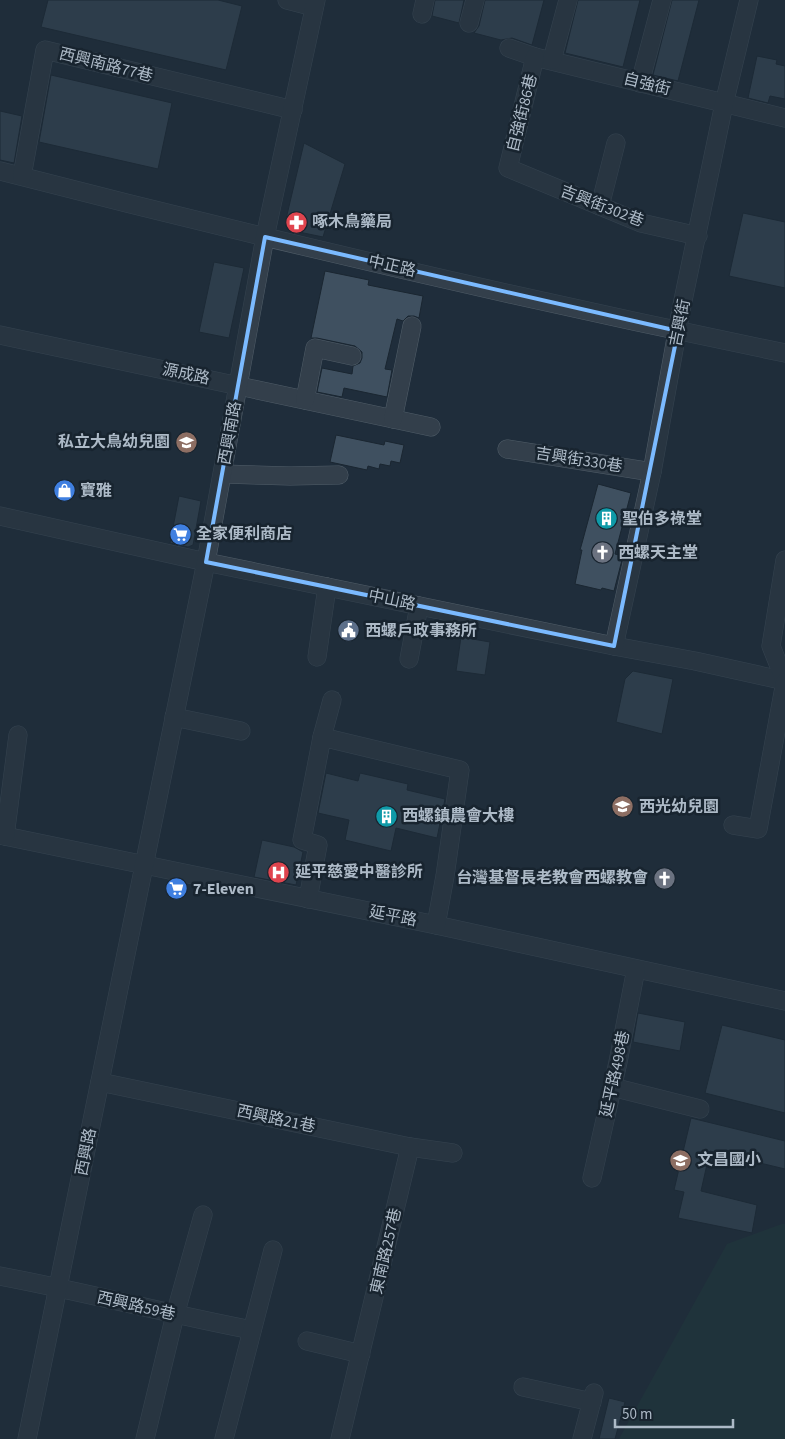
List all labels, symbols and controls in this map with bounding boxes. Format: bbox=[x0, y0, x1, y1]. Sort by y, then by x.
street label: 西興南路77巷 bbox=[57, 43, 155, 87]
street label: 自強街 bbox=[621, 68, 673, 100]
street label: 自強街86巷 bbox=[502, 72, 542, 154]
street label: 吉興街302巷 bbox=[557, 180, 647, 232]
pharmacy icon: 啄木鳥藥局 bbox=[284, 210, 308, 234]
place label: 啄木鳥藥局 bbox=[312, 211, 392, 233]
street label: 中正路 bbox=[366, 250, 418, 282]
street label: 吉興街 bbox=[665, 297, 695, 349]
street label: 源成路 bbox=[160, 358, 212, 390]
street label: 西興南路 bbox=[214, 400, 246, 466]
school or university icon: 私立大鳥幼兒園 bbox=[174, 430, 198, 454]
place label: 私立大鳥幼兒園 bbox=[58, 431, 170, 453]
street label: 吉興街330巷 bbox=[534, 442, 624, 478]
shop icon: 寶雅 bbox=[52, 479, 76, 503]
place label: 寶雅 bbox=[80, 480, 112, 502]
building icon: 聖伯多祿堂 bbox=[594, 507, 618, 531]
place label: 聖伯多祿堂 bbox=[622, 508, 702, 530]
supermarket icon: 全家便利商店 bbox=[168, 522, 192, 546]
place label: 全家便利商店 bbox=[196, 523, 292, 545]
church icon: 西螺天主堂 bbox=[590, 541, 614, 565]
place label: 西螺天主堂 bbox=[618, 542, 698, 564]
street label: 中山路 bbox=[366, 584, 418, 616]
public building icon: 西螺戶政事務所 bbox=[337, 619, 361, 643]
place label: 西螺戶政事務所 bbox=[365, 620, 477, 642]
school or university icon: 西光幼兒園 bbox=[611, 795, 635, 819]
place label: 西光幼兒園 bbox=[639, 796, 719, 818]
building icon: 西螺鎮農會大樓 bbox=[374, 804, 398, 828]
place label: 西螺鎮農會大樓 bbox=[402, 805, 514, 827]
hospital icon: 延平慈愛中醫診所 bbox=[267, 860, 291, 884]
place label: 延平慈愛中醫診所 bbox=[295, 861, 423, 883]
church icon: 台灣基督長老教會西螺教會 bbox=[652, 866, 676, 890]
place label: 台灣基督長老教會西螺教會 bbox=[456, 867, 648, 889]
supermarket icon: 7-Eleven bbox=[165, 877, 189, 901]
place label: 7-Eleven bbox=[193, 878, 254, 900]
street label: 延平路 bbox=[367, 901, 419, 931]
street label: 延平路498巷 bbox=[595, 1029, 635, 1119]
street label: 西興路21巷 bbox=[235, 1100, 317, 1138]
street label: 西興路 bbox=[71, 1126, 101, 1178]
school or university icon: 文昌國小 bbox=[669, 1148, 693, 1172]
place label: 文昌國小 bbox=[697, 1149, 761, 1171]
street label: 東南路257巷 bbox=[365, 1206, 407, 1296]
street label: 西興路59巷 bbox=[95, 1286, 177, 1326]
scale bar bbox=[615, 1396, 732, 1428]
text: 50 m bbox=[622, 1404, 652, 1425]

